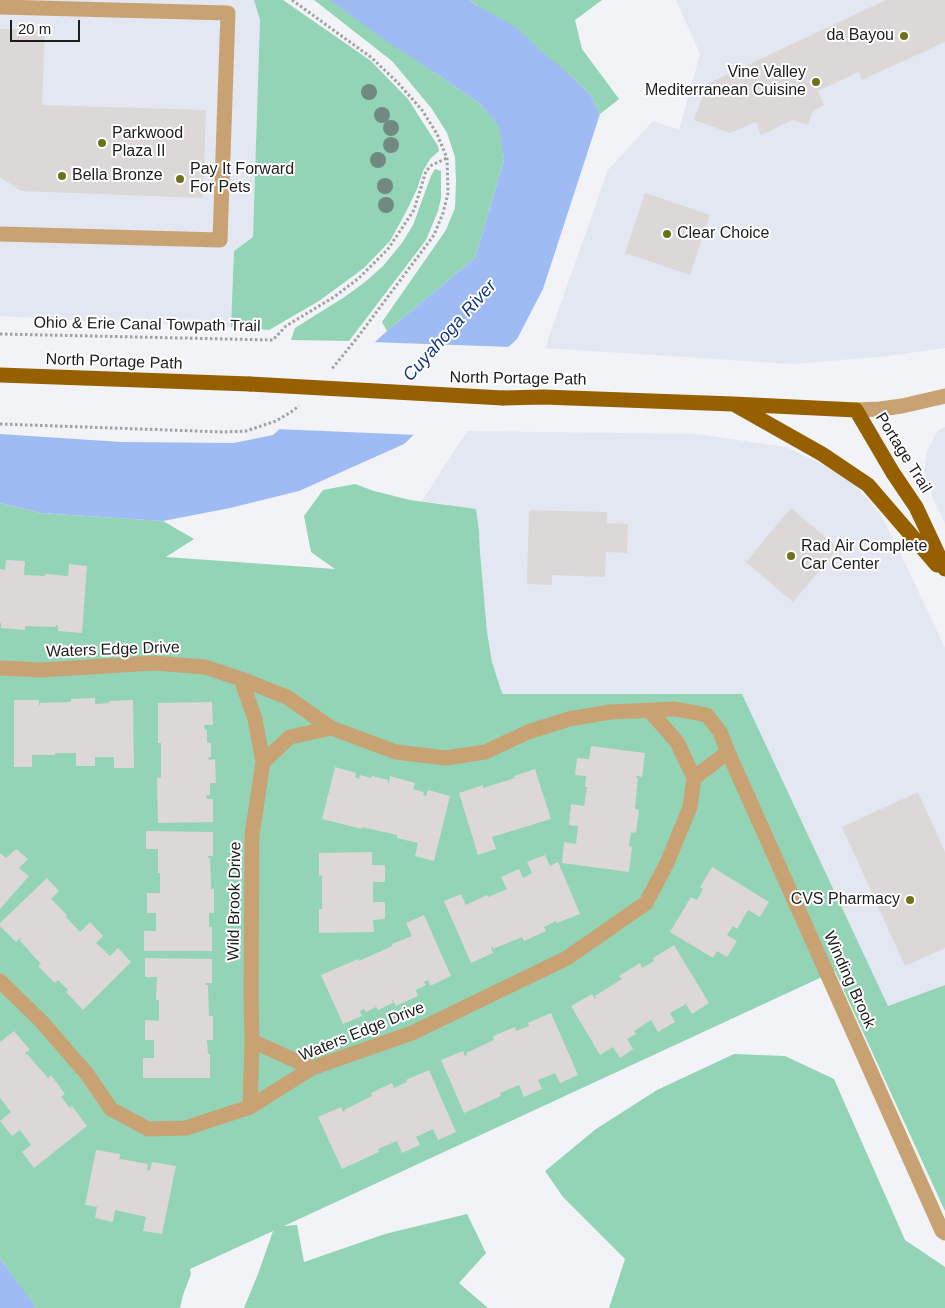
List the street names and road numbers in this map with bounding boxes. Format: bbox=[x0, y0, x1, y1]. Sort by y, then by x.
street label: Ohio & Erie Canal Towpath Trail bbox=[33, 313, 261, 337]
street label: North Portage Path bbox=[45, 350, 183, 374]
street label: North Portage Path bbox=[449, 368, 587, 390]
street label: Portage Trail bbox=[871, 409, 935, 497]
street label: Waters Edge Drive bbox=[46, 638, 180, 662]
street label: Wild Brook Drive bbox=[224, 841, 246, 961]
street label: Winding Brook bbox=[819, 929, 879, 1031]
street label: Waters Edge Drive bbox=[296, 998, 428, 1066]

